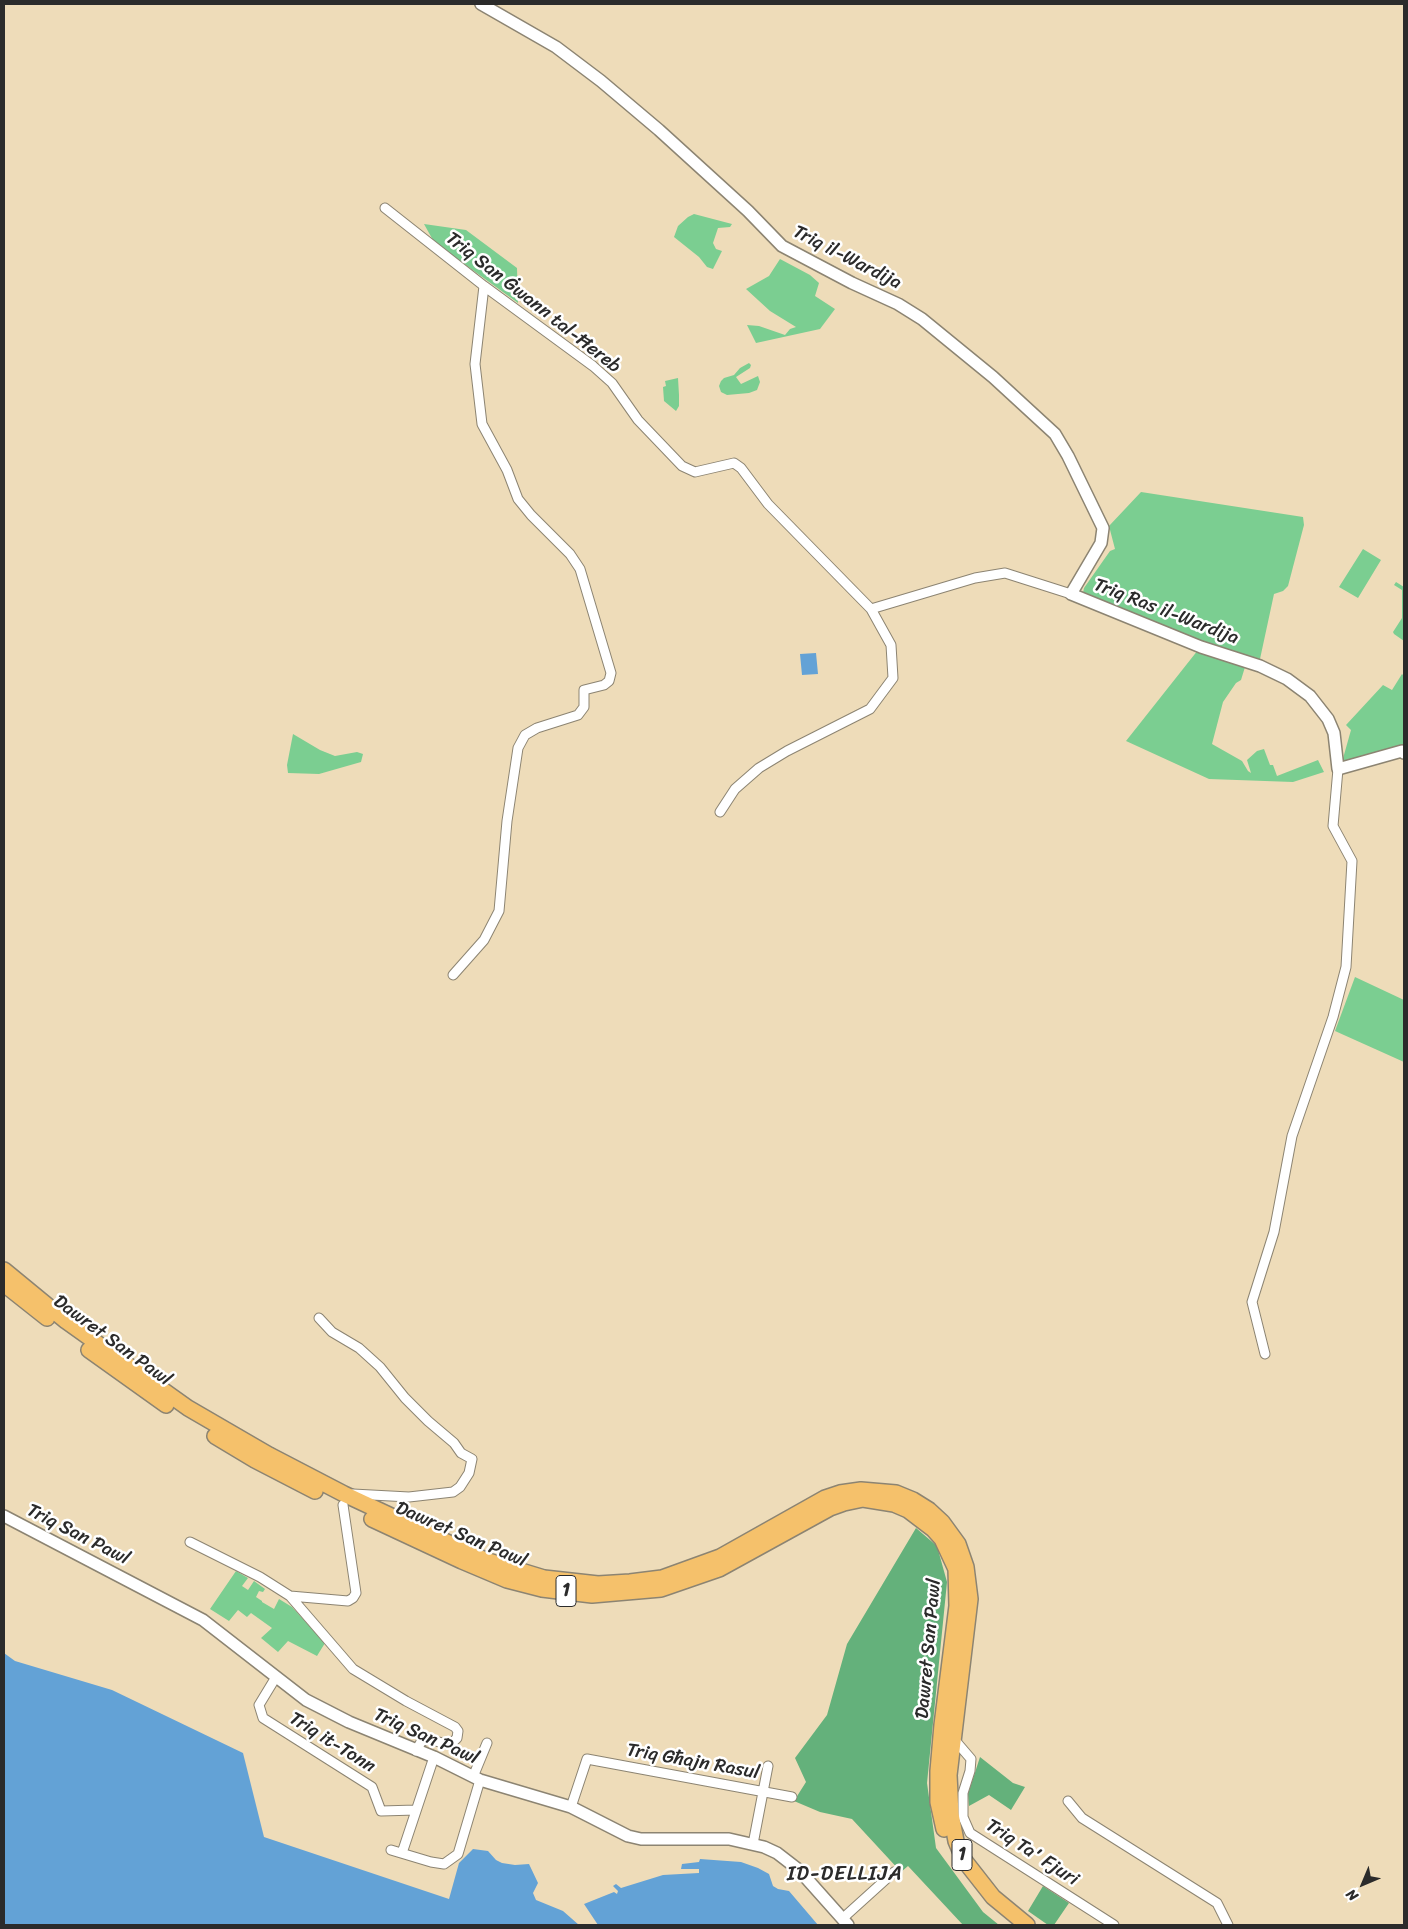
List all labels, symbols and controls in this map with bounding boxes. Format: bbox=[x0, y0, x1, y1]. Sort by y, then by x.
street label: Triq il-Wardija bbox=[789, 221, 905, 295]
street label: Triq San Ġwann tal-Ħereb bbox=[441, 228, 625, 378]
street label: Triq Ras il-Wardija bbox=[1090, 574, 1242, 650]
street label: Dawret San Pawl bbox=[48, 1291, 176, 1391]
street label: Dawret San Pawl bbox=[392, 1497, 530, 1573]
street label: Triq San Pawl bbox=[23, 1499, 133, 1571]
road number: 1 bbox=[556, 1575, 576, 1606]
street label: Dawret San Pawl bbox=[912, 1578, 946, 1720]
street label: Triq San Pawl bbox=[370, 1704, 482, 1770]
street label: Triq it-Tonn bbox=[285, 1707, 379, 1779]
street label: Triq Għajn Rasul bbox=[625, 1739, 761, 1785]
street label: Triq Ta' Fjuri bbox=[981, 1814, 1083, 1892]
road number: 1 bbox=[952, 1840, 972, 1870]
north arrow bbox=[1338, 1859, 1388, 1909]
district label: ID-DELLIJA bbox=[787, 1862, 903, 1888]
text: N bbox=[1340, 1883, 1364, 1907]

